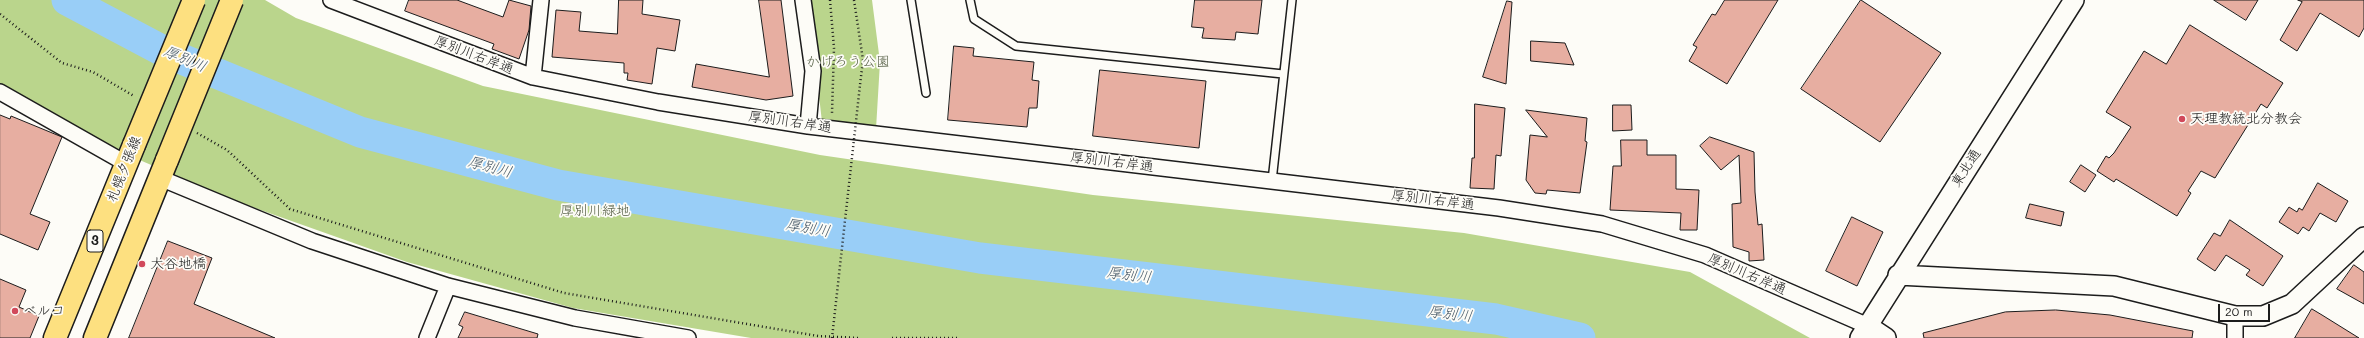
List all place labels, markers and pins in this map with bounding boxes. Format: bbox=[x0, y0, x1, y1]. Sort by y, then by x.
place label: 天理教統北分教会 bbox=[2190, 111, 2302, 127]
marker: 天理教統北分教会 bbox=[2177, 114, 2187, 124]
place label: 大谷地橋 bbox=[150, 256, 206, 272]
marker: 大谷地橋 bbox=[137, 259, 147, 269]
place label: ベルコ bbox=[23, 303, 65, 319]
marker: ベルコ bbox=[10, 306, 20, 316]

